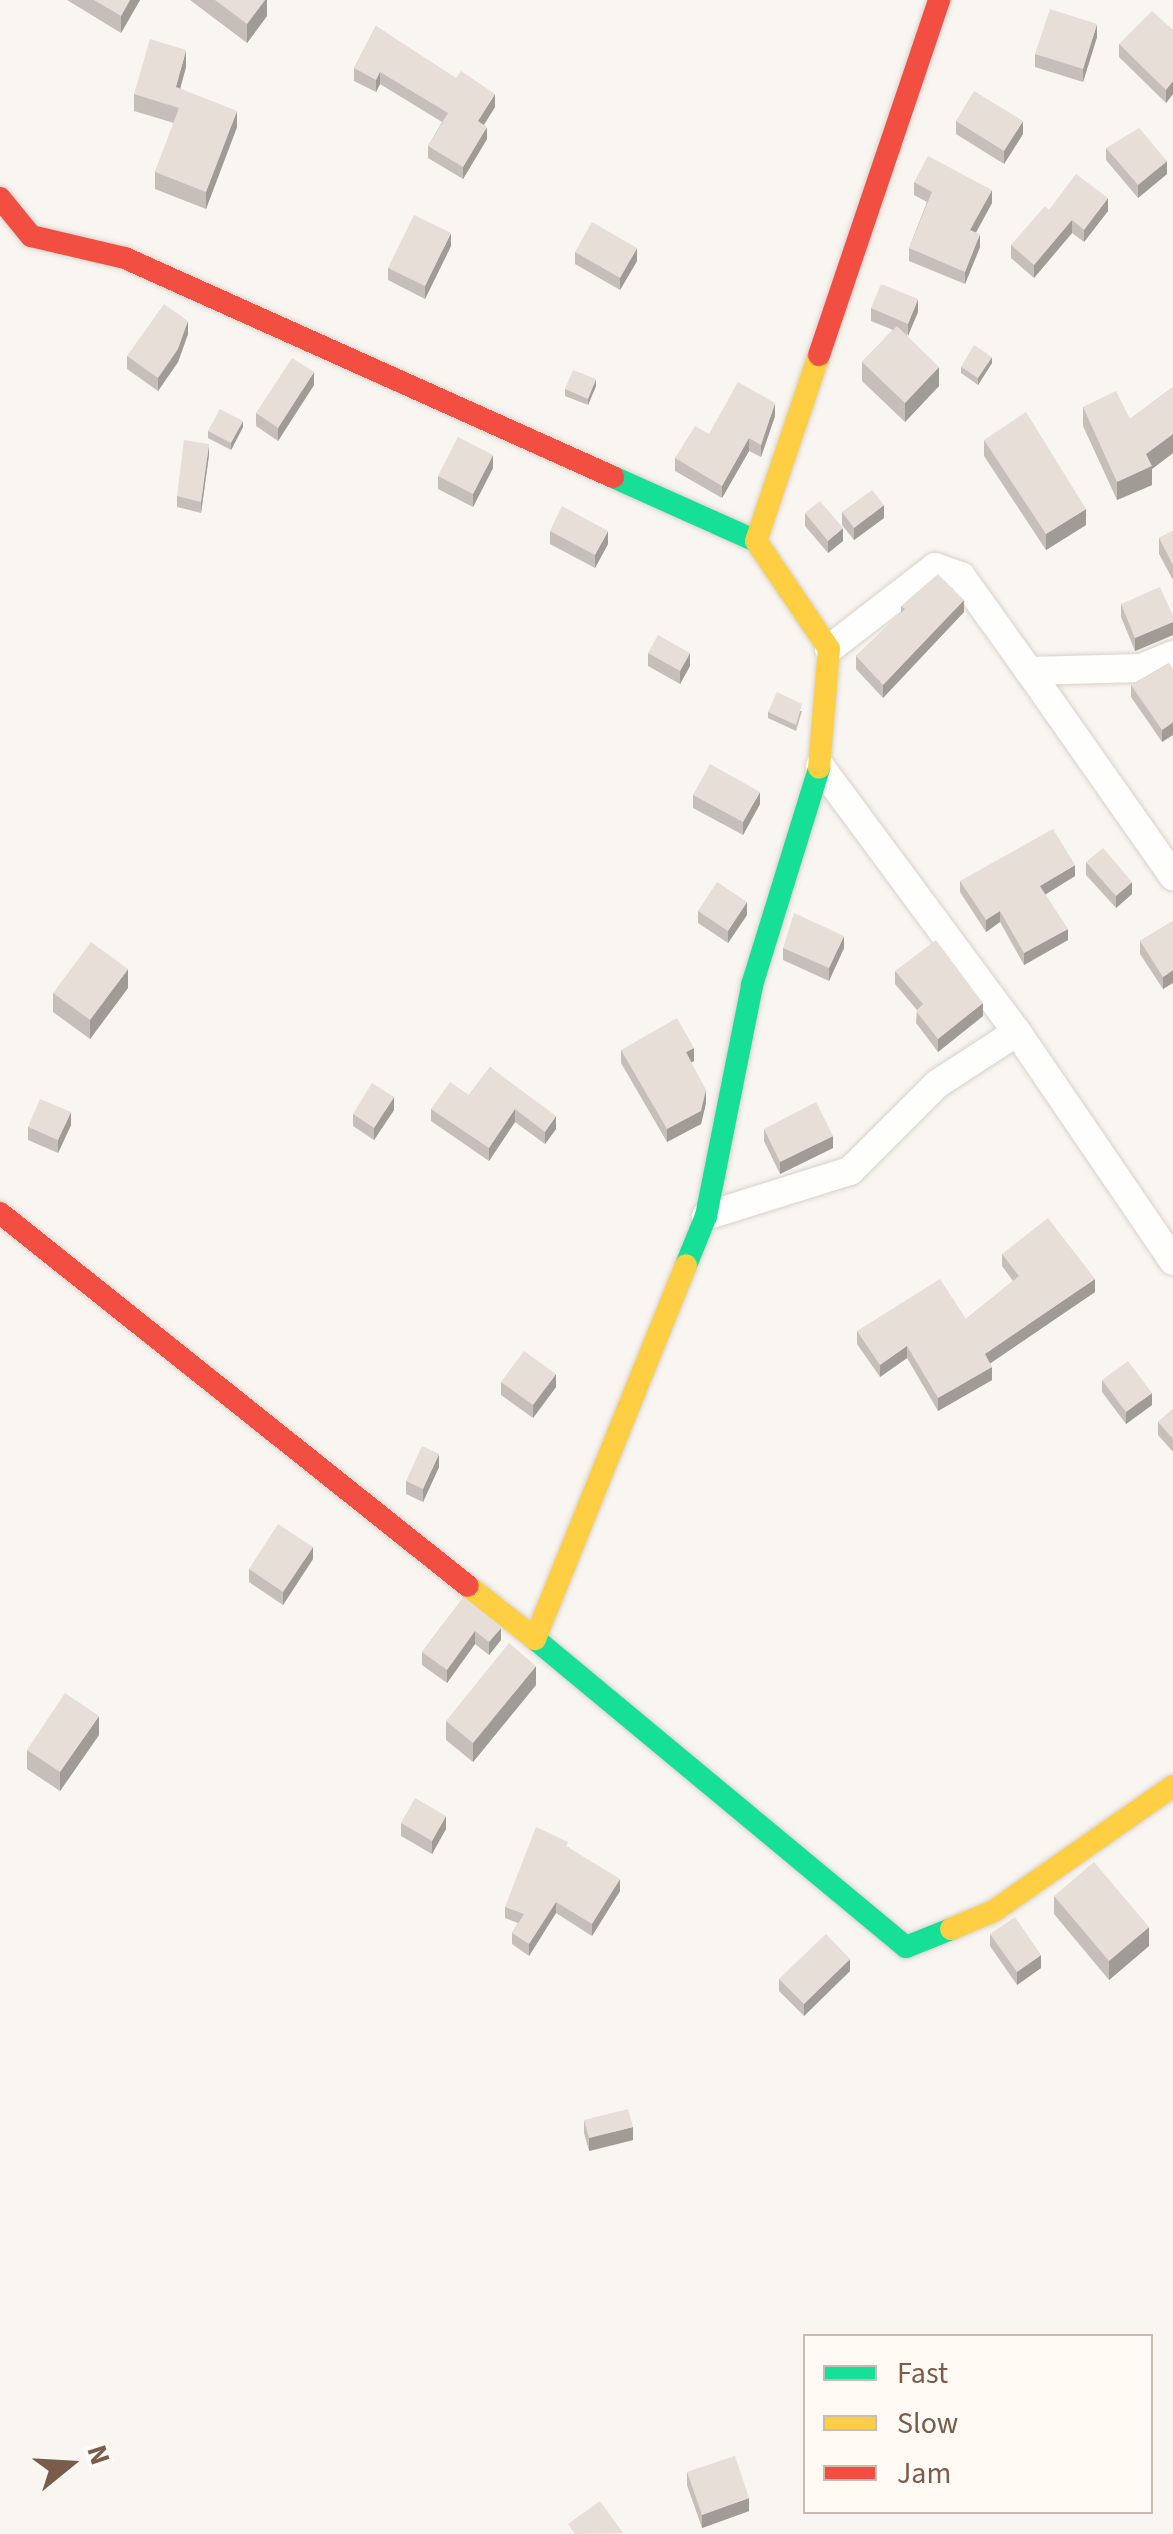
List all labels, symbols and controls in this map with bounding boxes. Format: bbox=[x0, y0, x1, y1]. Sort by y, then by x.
legend bbox=[803, 2334, 1153, 2514]
text: Fast bbox=[897, 2352, 948, 2395]
text: Slow bbox=[897, 2402, 958, 2445]
north arrow bbox=[20, 2414, 120, 2514]
text: N bbox=[77, 2440, 120, 2470]
text: Jam bbox=[897, 2452, 951, 2495]

